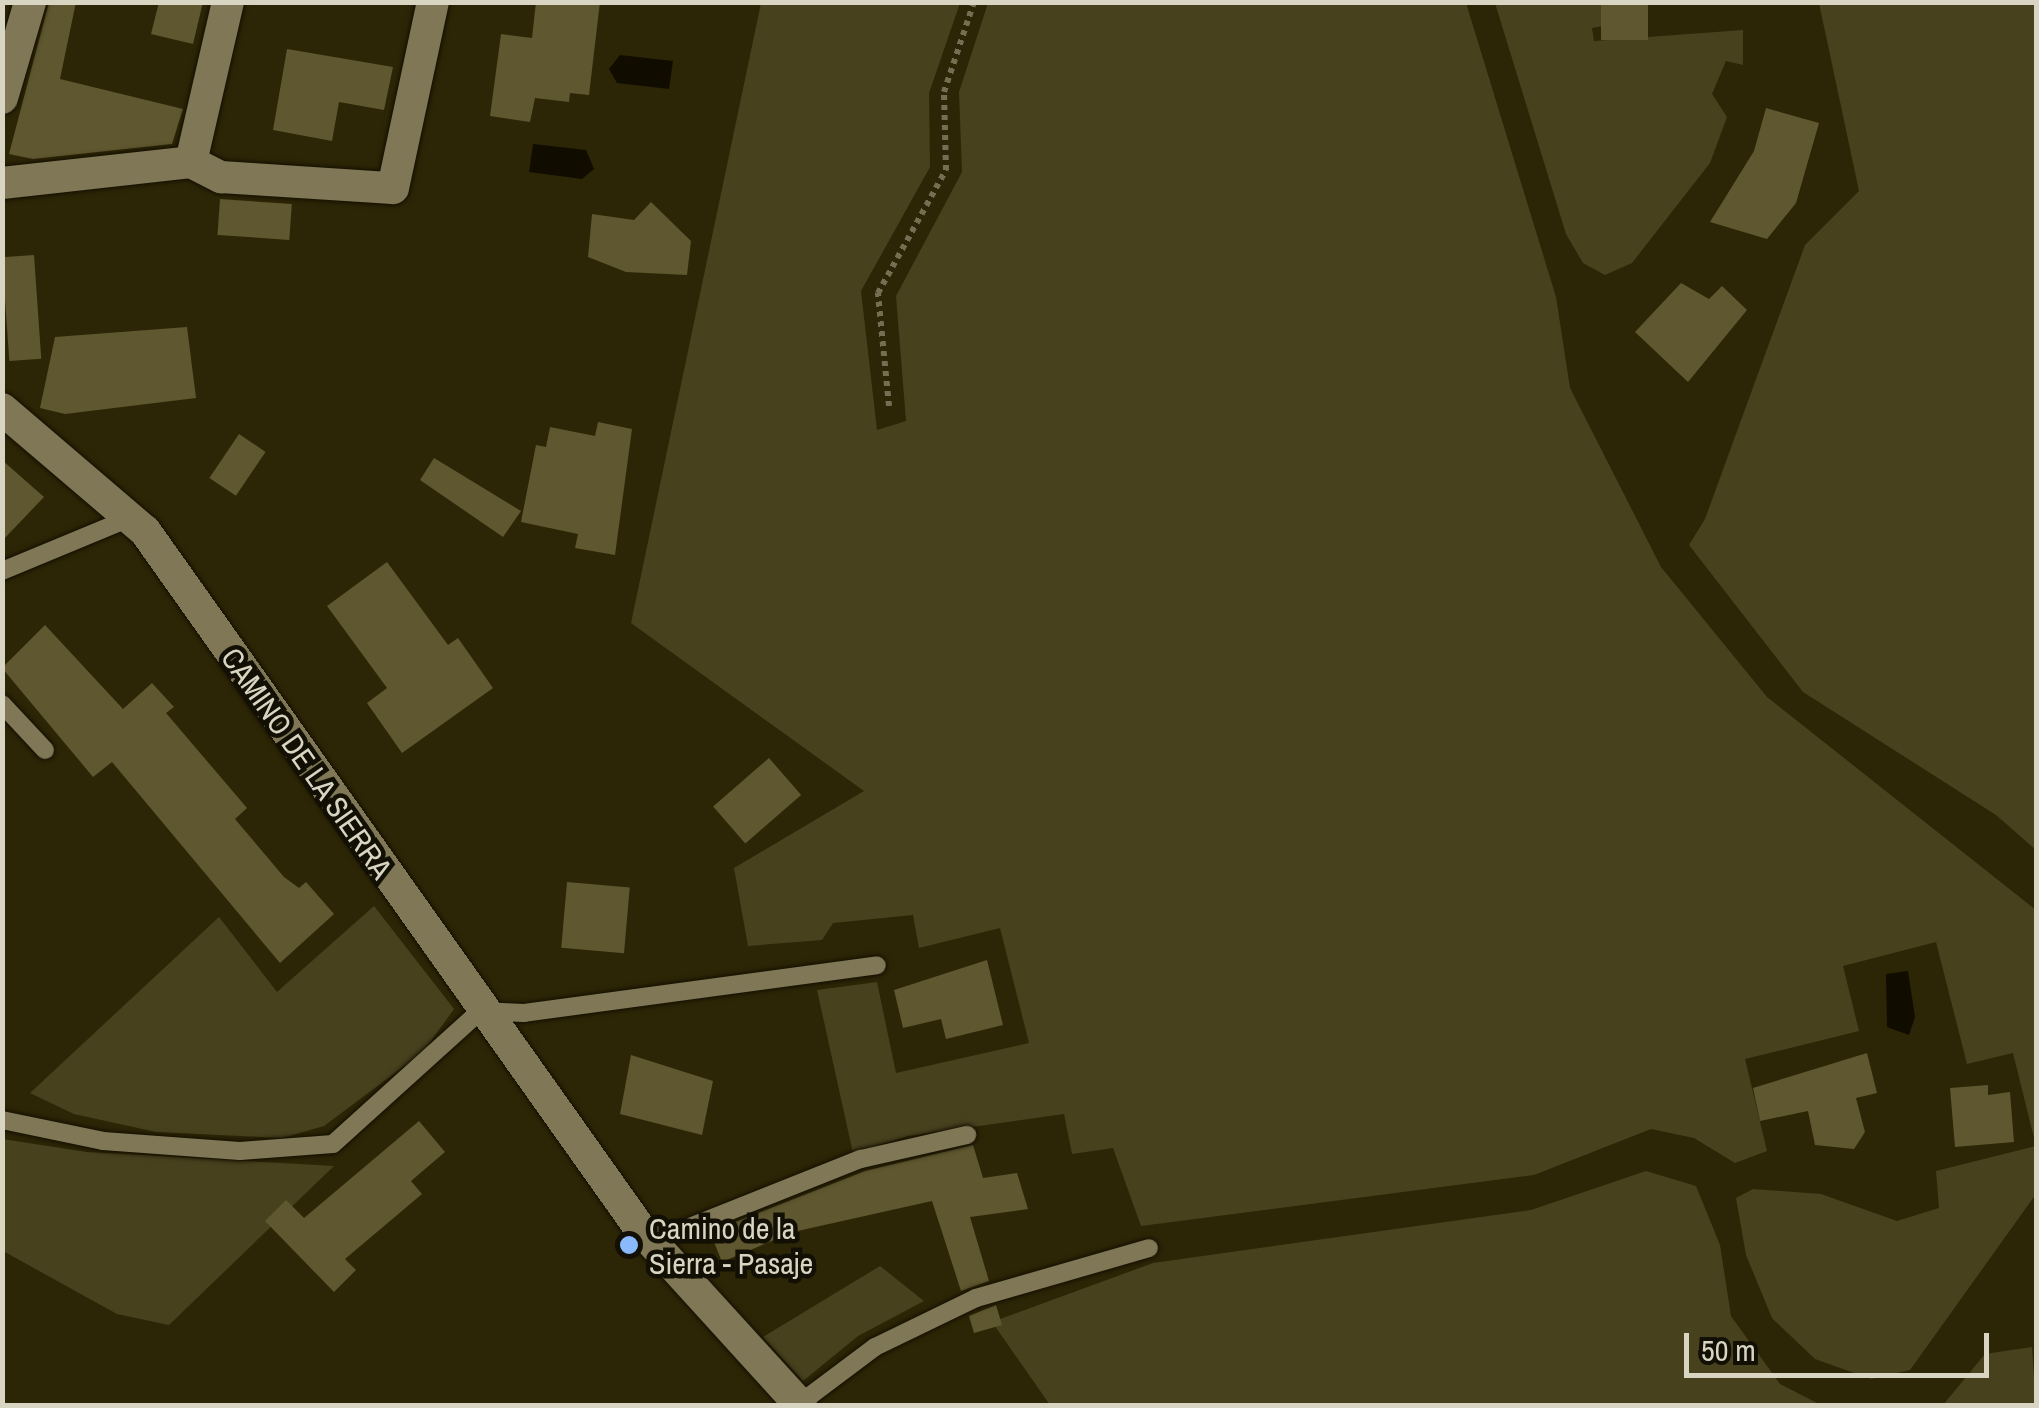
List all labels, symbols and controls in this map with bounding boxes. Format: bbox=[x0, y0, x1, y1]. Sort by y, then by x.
street label: CAMINO DE LA SIERRA bbox=[213, 640, 401, 886]
place label: Camino de la Sierra - Pasaje bbox=[649, 1210, 813, 1280]
marker: Camino de la Sierra - Pasaje bbox=[618, 1234, 640, 1256]
scale bar bbox=[1689, 1313, 1994, 1375]
text: 50 m bbox=[1701, 1330, 1756, 1370]

